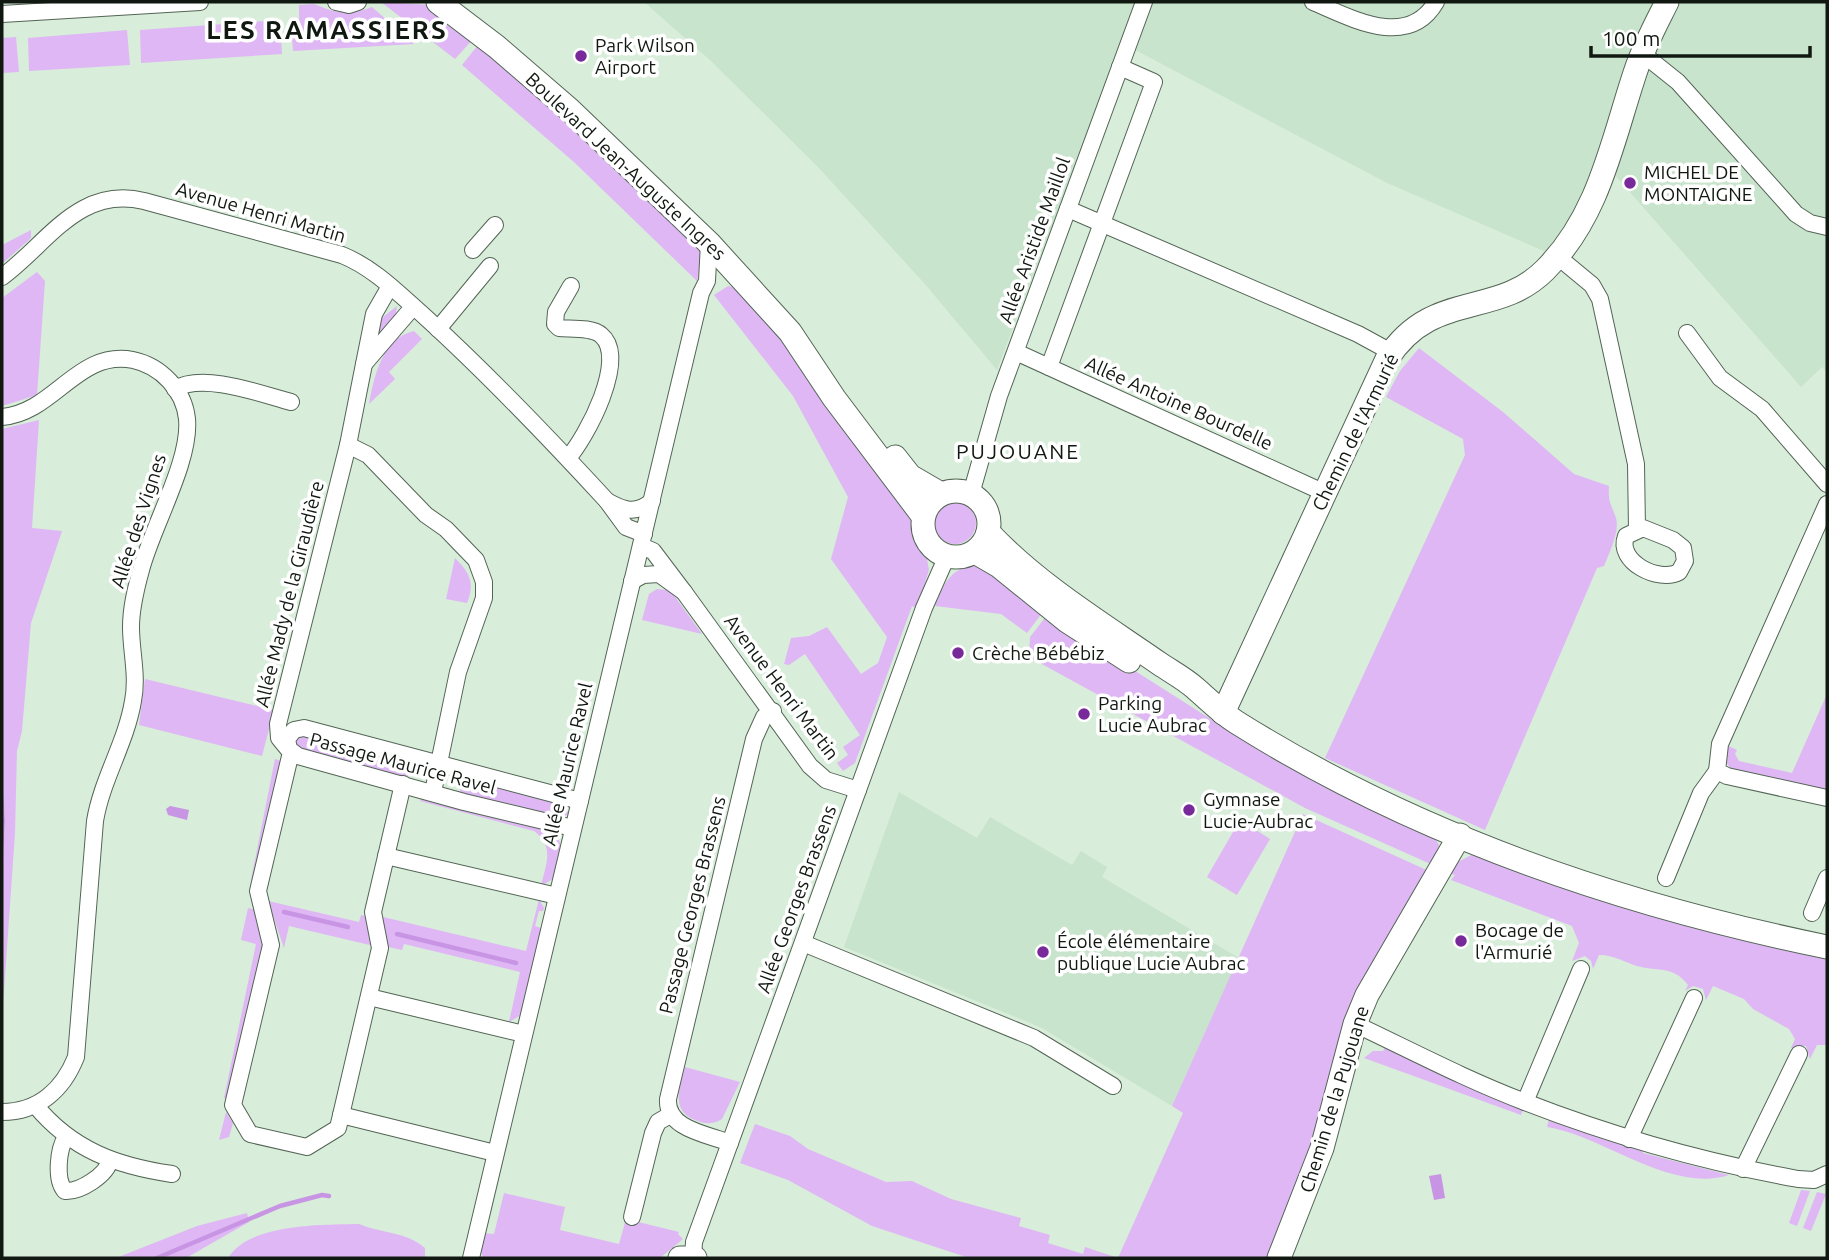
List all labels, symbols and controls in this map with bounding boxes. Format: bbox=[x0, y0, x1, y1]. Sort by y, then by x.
scale bar bbox=[1591, 14, 1810, 58]
district label: LES RAMASSIERS bbox=[206, 15, 448, 44]
text: 100 m bbox=[1602, 26, 1660, 50]
place label: Park Wilson Airport bbox=[595, 34, 695, 78]
marker: Park Wilson Airport bbox=[573, 48, 589, 64]
street label: Boulevard Jean-Auguste Ingres bbox=[522, 68, 730, 264]
street label: Allée Aristide Maillol bbox=[994, 154, 1074, 326]
place label: MICHEL DE MONTAIGNE bbox=[1644, 161, 1752, 205]
marker: MICHEL DE MONTAIGNE bbox=[1622, 175, 1638, 191]
street label: Avenue Henri Martin bbox=[174, 177, 348, 247]
street label: Chemin de l'Armurié bbox=[1307, 350, 1403, 514]
street label: Allée Antoine Bourdelle bbox=[1082, 352, 1276, 454]
district label: PUJOUANE bbox=[956, 439, 1080, 463]
street label: Allée des Vignes bbox=[106, 451, 170, 591]
street label: Allée Mady de la Giraudière bbox=[250, 479, 328, 709]
street label: Avenue Henri Martin bbox=[720, 610, 844, 764]
place label: Crèche Bébébiz bbox=[972, 642, 1105, 664]
marker: Crèche Bébébiz bbox=[950, 645, 966, 661]
street label: Allée Maurice Ravel bbox=[538, 680, 596, 848]
place label: Parking Lucie Aubrac bbox=[1098, 692, 1207, 736]
marker: Parking Lucie Aubrac bbox=[1076, 706, 1092, 722]
street label: Passage Maurice Ravel bbox=[308, 728, 498, 798]
place label: Gymnase Lucie-Aubrac bbox=[1203, 788, 1313, 832]
street label: Passage Georges Brassens bbox=[654, 794, 730, 1016]
street label: Allée Georges Brassens bbox=[752, 802, 840, 996]
marker: Gymnase Lucie-Aubrac bbox=[1181, 802, 1197, 818]
place label: Bocage de l'Armurié bbox=[1475, 919, 1564, 963]
place label: École élémentaire publique Lucie Aubrac bbox=[1057, 930, 1246, 974]
marker: Bocage de l'Armurié bbox=[1453, 933, 1469, 949]
marker: École élémentaire publique Lucie Aubrac bbox=[1035, 944, 1051, 960]
street label: Chemin de la Pujouane bbox=[1295, 1003, 1373, 1195]

